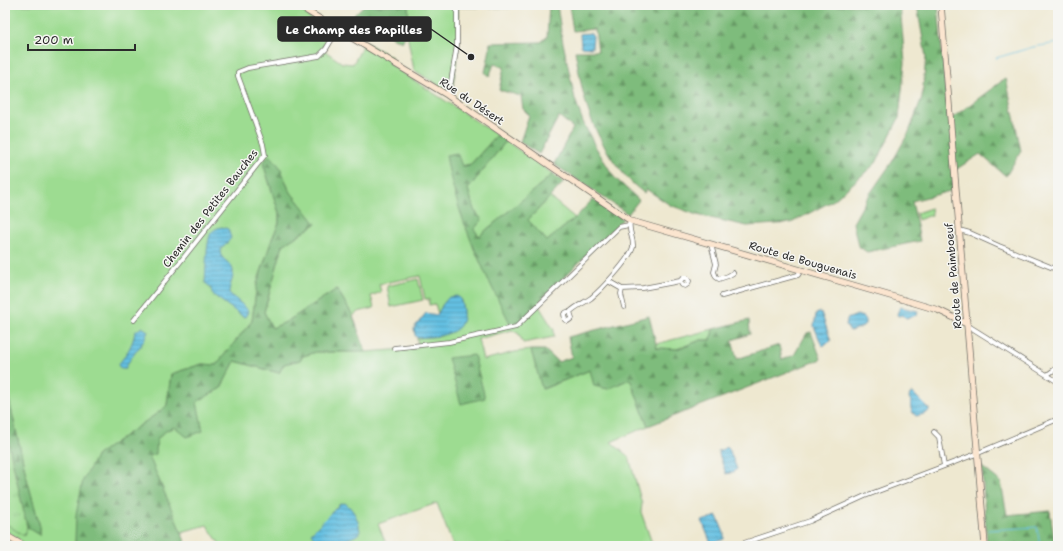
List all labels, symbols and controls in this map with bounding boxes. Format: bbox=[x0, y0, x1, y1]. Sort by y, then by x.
callout: Le Champ des Papilles bbox=[278, 17, 431, 41]
text: Le Champ des Papilles bbox=[286, 22, 422, 38]
scale bar bbox=[28, 26, 135, 52]
text: 200 m bbox=[34, 32, 73, 48]
street label: Rue du Désert bbox=[437, 74, 507, 129]
street label: Chemin des Petites Bauches bbox=[159, 146, 261, 271]
street label: Route de Paimboeuf bbox=[941, 221, 966, 330]
street label: Route de Bouguenais bbox=[747, 238, 859, 283]

